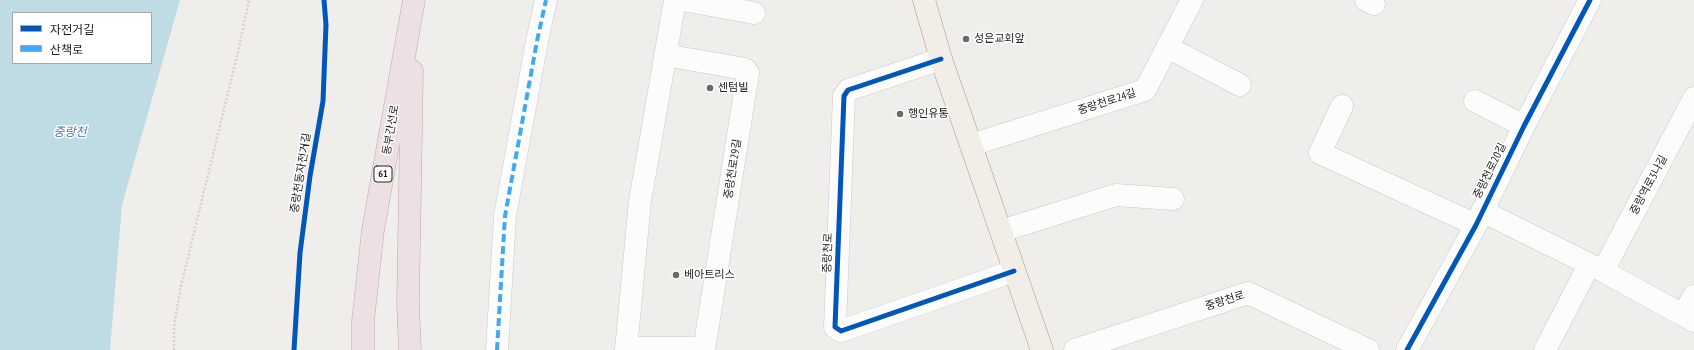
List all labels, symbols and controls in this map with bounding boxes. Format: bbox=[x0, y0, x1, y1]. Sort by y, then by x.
legend bbox=[12, 12, 152, 64]
text: 자전거길 bbox=[50, 22, 94, 37]
place label: 성은교회앞 bbox=[974, 32, 1025, 46]
marker: 성은교회앞 bbox=[961, 34, 971, 44]
text: 산책로 bbox=[50, 42, 83, 57]
place label: 센텀빌 bbox=[718, 81, 748, 95]
marker: 센텀빌 bbox=[705, 83, 715, 93]
street label: 중랑천로24길 bbox=[1076, 86, 1138, 118]
street label: 동부간선로 bbox=[380, 104, 402, 156]
place label: 행인유통 bbox=[908, 107, 948, 121]
marker: 행인유통 bbox=[895, 109, 905, 119]
water label: 중랑천 bbox=[53, 126, 87, 140]
street label: 중랑천동자전거길 bbox=[288, 132, 314, 214]
street label: 중랑천로29길 bbox=[722, 138, 744, 200]
street label: 중랑천로20길 bbox=[1471, 141, 1509, 201]
street label: 중랑역로3나길 bbox=[1628, 153, 1670, 217]
road number: 61 bbox=[374, 166, 392, 182]
street label: 중랑천로 bbox=[821, 233, 835, 273]
place label: 베아트리스 bbox=[684, 268, 735, 282]
marker: 베아트리스 bbox=[671, 270, 681, 280]
street label: 중랑천로 bbox=[1204, 289, 1246, 313]

